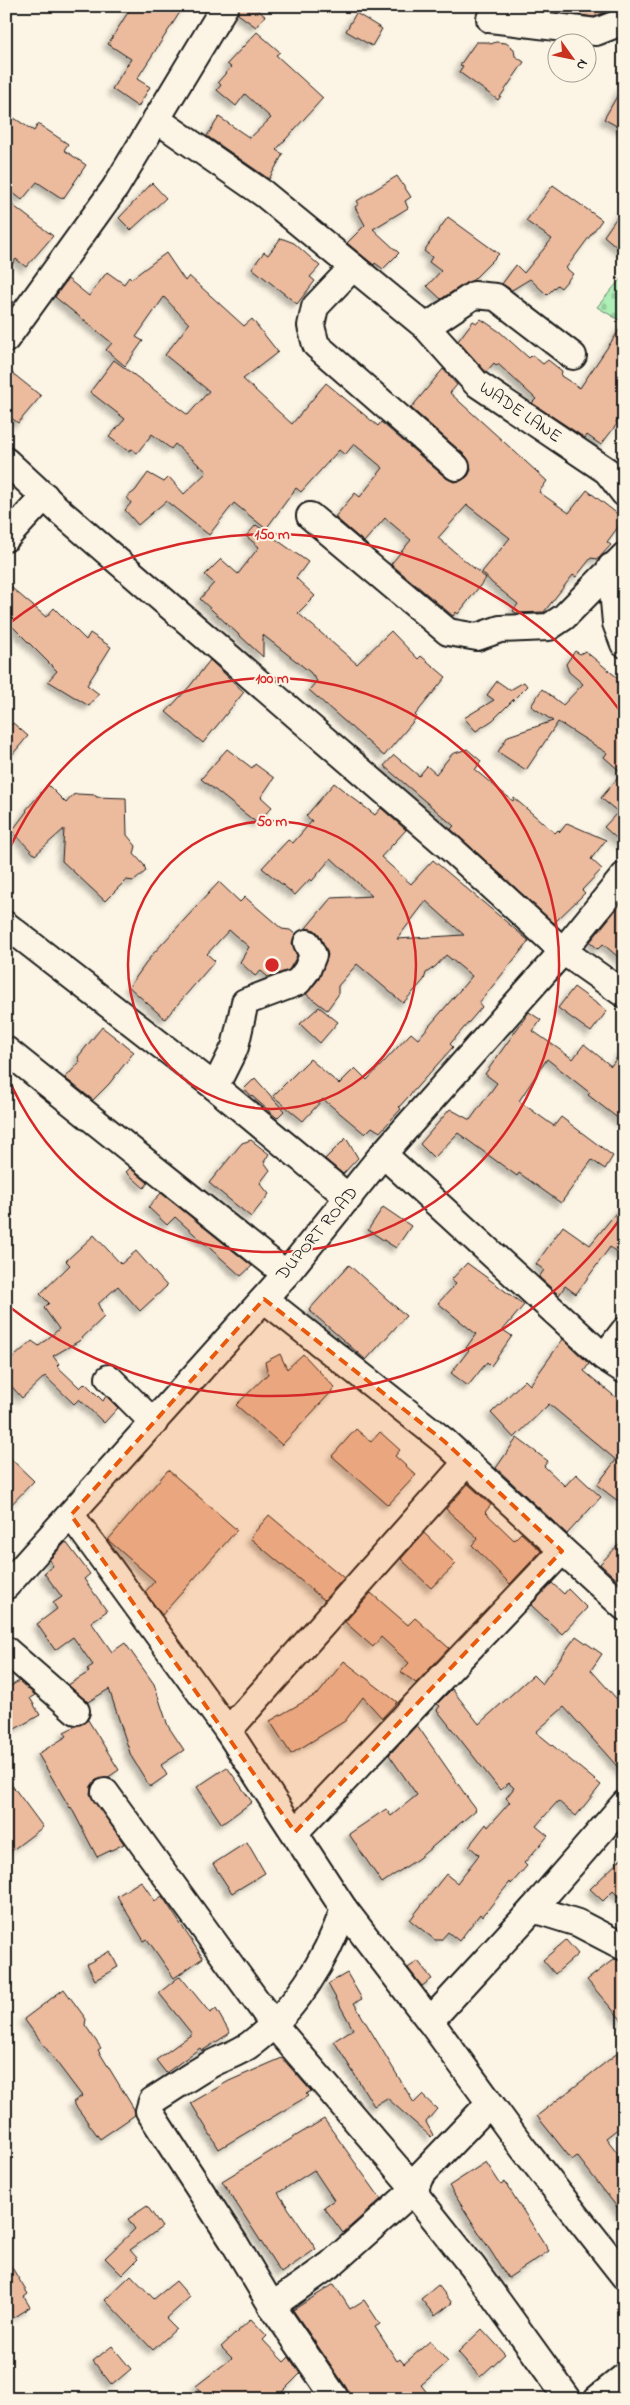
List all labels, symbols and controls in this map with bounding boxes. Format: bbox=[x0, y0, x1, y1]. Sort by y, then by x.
north arrow bbox=[548, 32, 598, 82]
text: N bbox=[570, 55, 593, 74]
street label: WADE LANE bbox=[474, 376, 567, 450]
text: 150 m bbox=[254, 524, 290, 546]
text: 100 m bbox=[255, 668, 289, 690]
text: 50 m bbox=[257, 811, 288, 833]
centre of rings bbox=[263, 956, 281, 974]
street label: DUPORT ROAD bbox=[270, 1181, 365, 1287]

